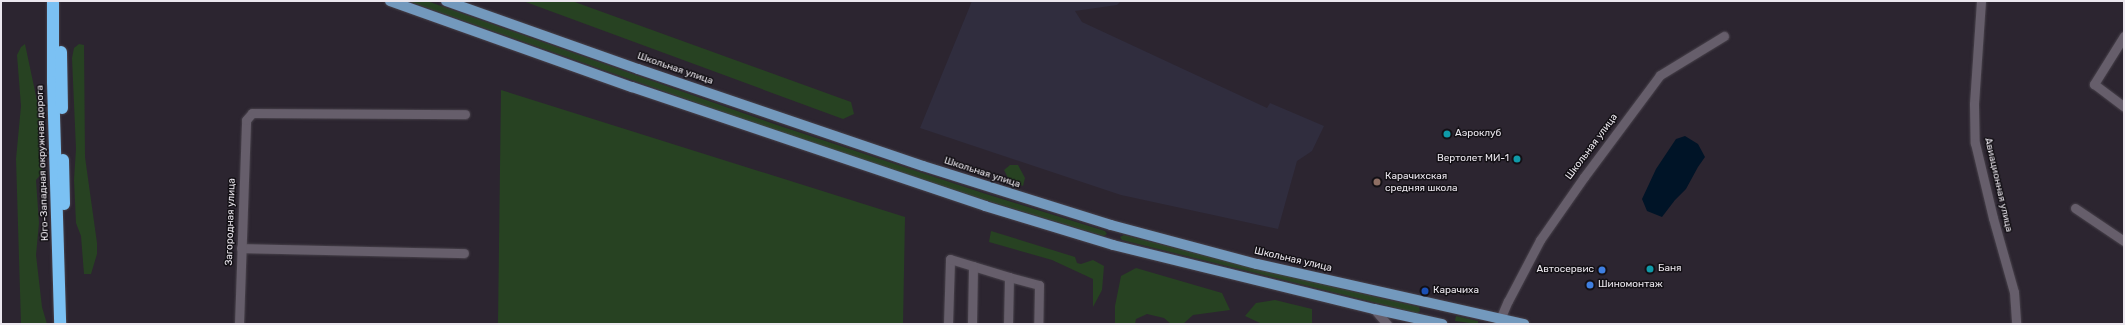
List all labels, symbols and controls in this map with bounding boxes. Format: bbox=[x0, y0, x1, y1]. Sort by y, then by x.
street label: Школьная улица bbox=[635, 50, 715, 88]
street label: Юго-Западная окружная дорога bbox=[34, 85, 52, 241]
street label: Школьная улица bbox=[1563, 112, 1621, 182]
place label: Аэроклуб bbox=[1455, 128, 1501, 140]
marker: Аэроклуб bbox=[1442, 129, 1452, 139]
street label: Авиационная улица bbox=[1981, 137, 2015, 233]
place label: Вертолет МИ-1 bbox=[1437, 153, 1509, 165]
marker: Вертолет МИ-1 bbox=[1512, 154, 1522, 164]
street label: Школьная улица bbox=[942, 155, 1022, 191]
place label: Карачихская средняя школа bbox=[1385, 170, 1457, 194]
marker: Карачихская средняя школа bbox=[1372, 177, 1382, 187]
street label: Загородная улица bbox=[223, 178, 239, 266]
street label: Школьная улица bbox=[1253, 245, 1333, 275]
place label: Баня bbox=[1658, 263, 1681, 275]
place label: Автосервис bbox=[1537, 264, 1594, 276]
marker: Баня bbox=[1645, 264, 1655, 274]
marker: Автосервис bbox=[1597, 265, 1607, 275]
place label: Шиномонтаж bbox=[1598, 279, 1663, 291]
marker: Шиномонтаж bbox=[1585, 280, 1595, 290]
place label: Карачиха bbox=[1433, 285, 1479, 297]
marker: Карачиха bbox=[1420, 286, 1430, 296]

